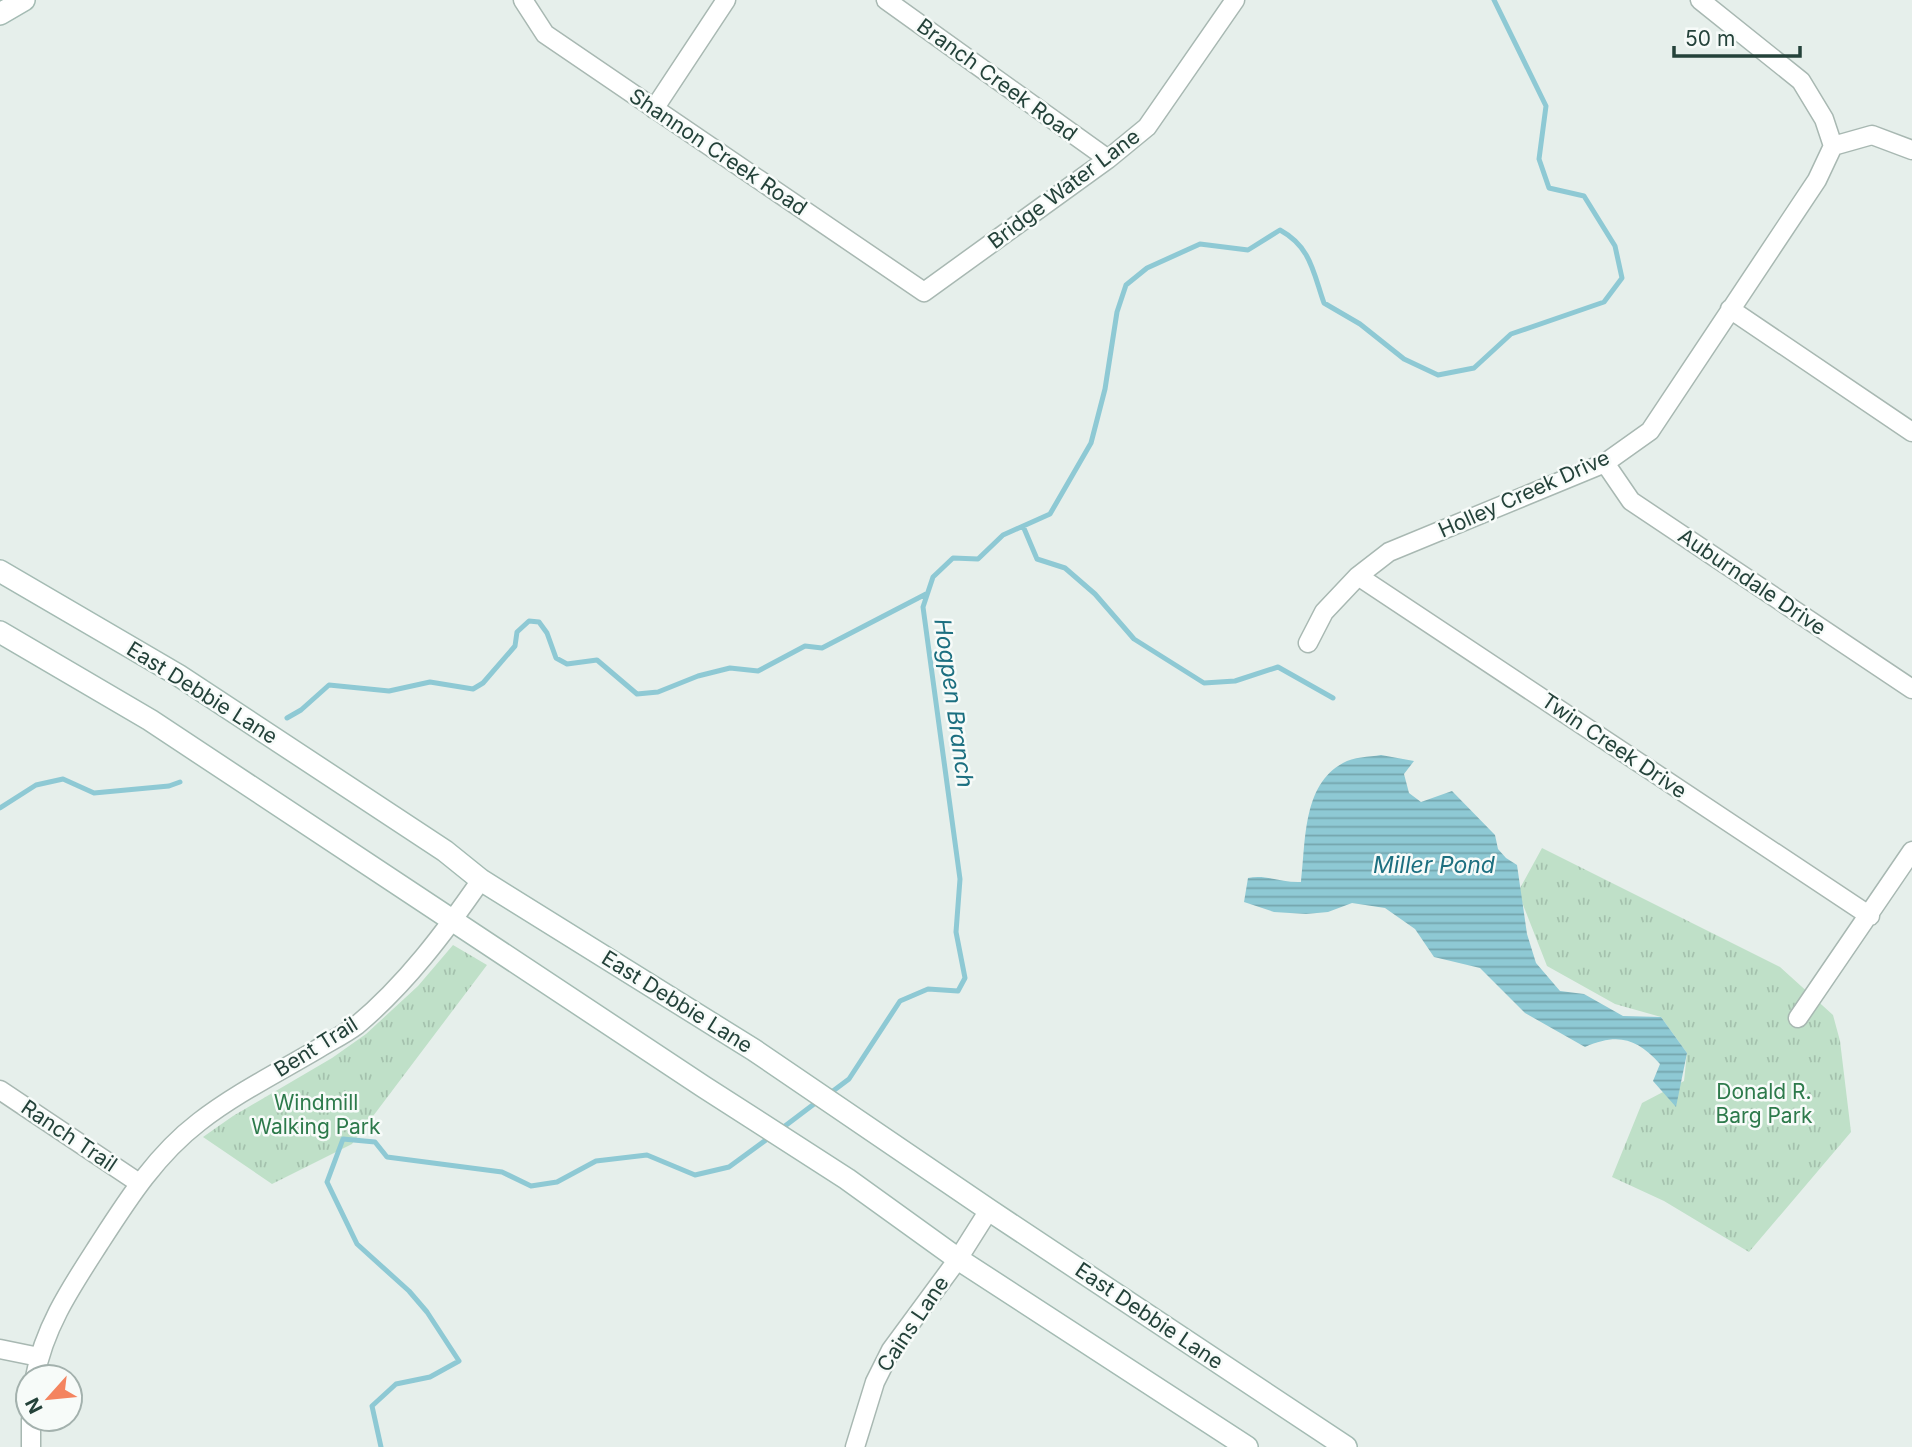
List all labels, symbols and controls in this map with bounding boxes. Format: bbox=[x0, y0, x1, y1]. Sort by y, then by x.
street label: Branch Creek Road bbox=[912, 13, 1082, 146]
scale bar bbox=[1674, 14, 1800, 58]
text: 50 m bbox=[1685, 26, 1735, 51]
street label: Shannon Creek Road bbox=[625, 83, 812, 220]
street label: Bridge Water Lane bbox=[983, 123, 1144, 254]
street label: Holley Creek Drive bbox=[1434, 445, 1613, 543]
street label: Auburndale Drive bbox=[1674, 523, 1831, 640]
water label: Hogpen Branch bbox=[928, 617, 980, 789]
street label: East Debbie Lane bbox=[122, 636, 282, 749]
street label: Twin Creek Drive bbox=[1537, 688, 1692, 803]
water label: Miller Pond bbox=[1373, 851, 1496, 879]
street label: East Debbie Lane bbox=[597, 945, 757, 1058]
street label: Bent Trail bbox=[270, 1011, 362, 1082]
park label: Donald R. Barg Park bbox=[1716, 1079, 1813, 1128]
park label: Windmill Walking Park bbox=[251, 1090, 381, 1139]
street label: Ranch Trail bbox=[17, 1094, 122, 1177]
street label: East Debbie Lane bbox=[1071, 1257, 1228, 1374]
street label: Cains Lane bbox=[871, 1271, 954, 1376]
north arrow bbox=[14, 1363, 84, 1433]
text: N bbox=[21, 1394, 48, 1417]

